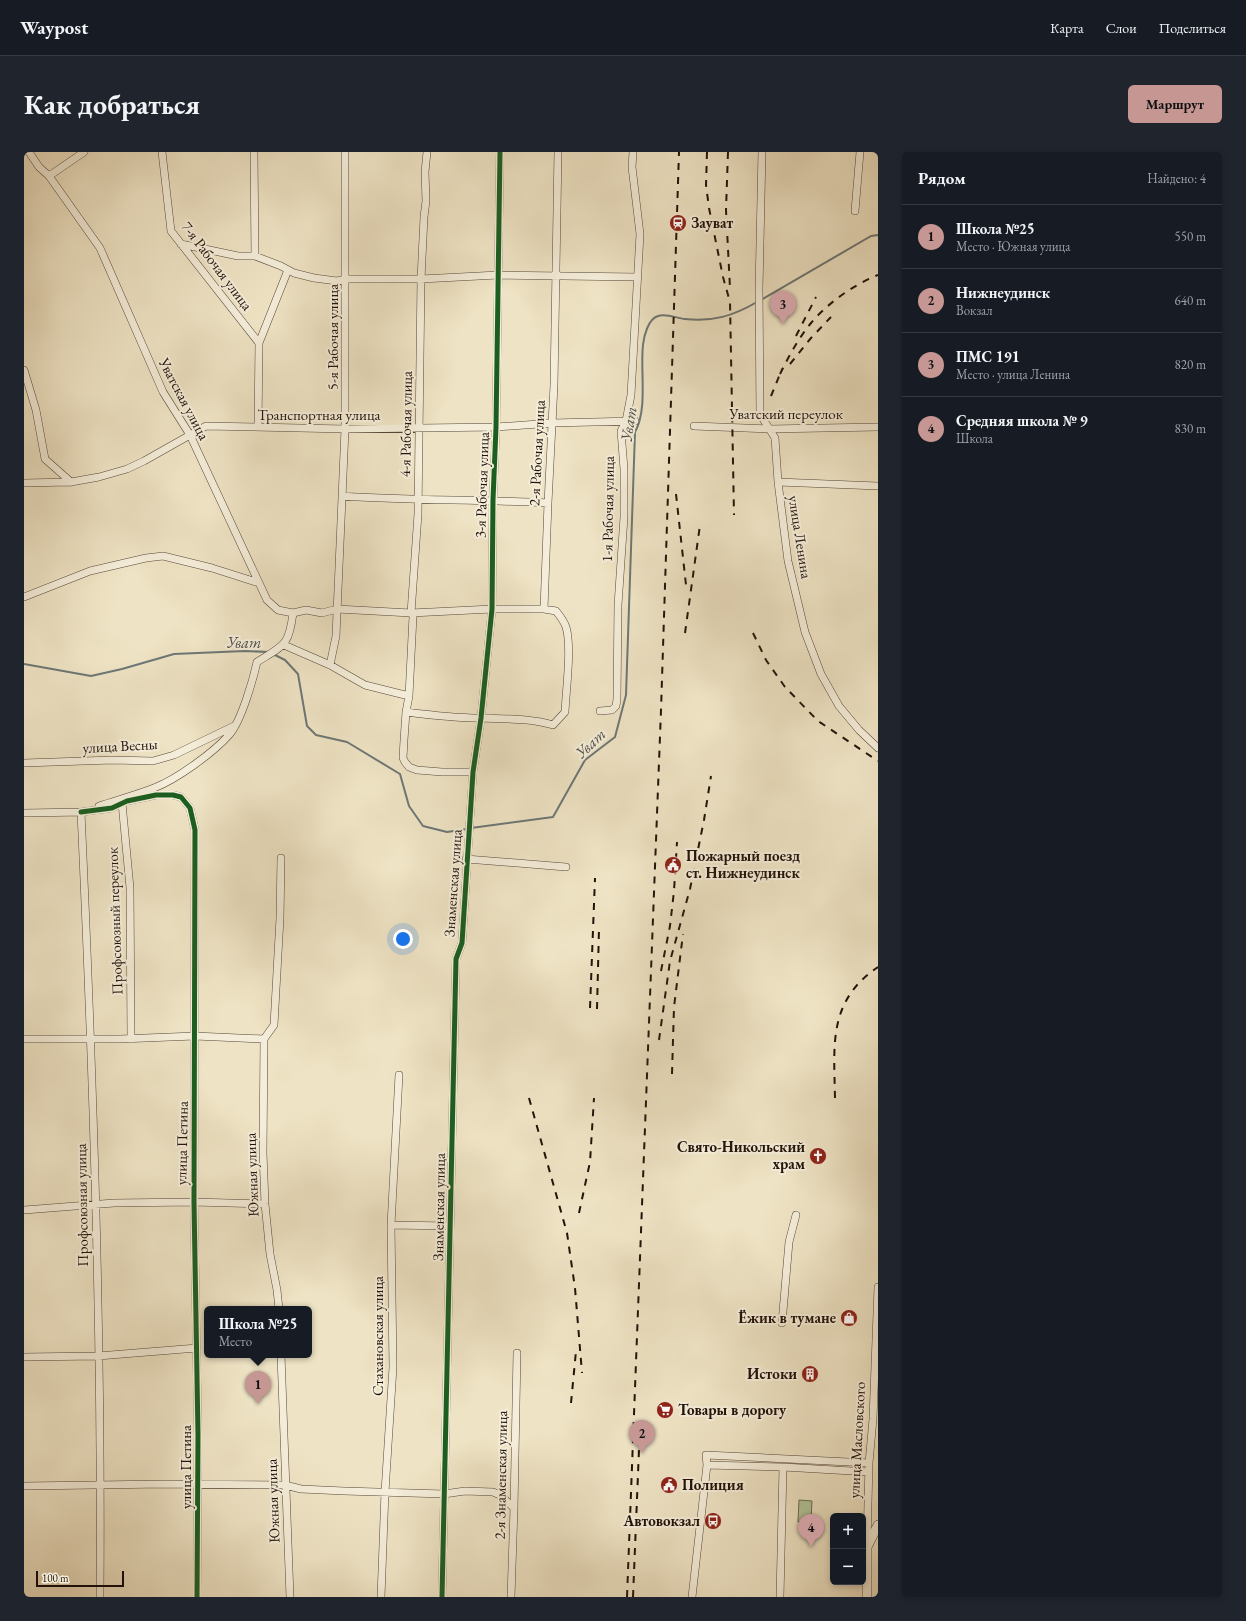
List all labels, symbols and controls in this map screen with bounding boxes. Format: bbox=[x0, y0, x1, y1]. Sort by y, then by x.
text: Waypost bbox=[20, 15, 88, 40]
text: Карта bbox=[1050, 19, 1084, 37]
text: Слои bbox=[1106, 19, 1137, 37]
text: Поделиться bbox=[1159, 19, 1226, 37]
button: Маршрут bbox=[1128, 85, 1222, 123]
text: Как добраться bbox=[24, 86, 200, 122]
text: Рядом bbox=[918, 167, 966, 189]
text: Найдено: 4 bbox=[1147, 170, 1206, 187]
station icon: Зауват bbox=[668, 213, 688, 233]
place label: Зауват bbox=[691, 213, 733, 232]
street label: 7-я Рабочая улица bbox=[178, 218, 257, 314]
text: Школа №25 bbox=[956, 219, 1035, 238]
text: 1 bbox=[928, 228, 934, 245]
text: 550 m bbox=[1175, 228, 1206, 245]
text: Место · Южная улица bbox=[956, 238, 1070, 255]
text: Нижнеудинск bbox=[956, 283, 1050, 302]
street label: 5-я Рабочая улица bbox=[323, 284, 342, 390]
pin: 3 bbox=[770, 291, 796, 324]
text: 2 bbox=[928, 292, 934, 309]
text: 640 m bbox=[1175, 292, 1206, 309]
text: Вокзал bbox=[956, 302, 993, 319]
text: ПМС 191 bbox=[956, 347, 1020, 366]
street label: Уватская улица bbox=[154, 354, 214, 443]
text: 3 bbox=[928, 356, 934, 373]
text: 820 m bbox=[1175, 356, 1206, 373]
text: Место · улица Ленина bbox=[956, 366, 1070, 383]
street label: 4-я Рабочая улица bbox=[395, 371, 416, 477]
street label: 2-я Рабочая улица bbox=[524, 399, 549, 507]
street label: Уватский переулок bbox=[728, 404, 843, 423]
street label: Транспортная улица bbox=[257, 405, 381, 424]
water label: Уват bbox=[615, 405, 642, 443]
text: Средняя школа № 9 bbox=[956, 411, 1088, 430]
text: 4 bbox=[928, 420, 934, 437]
text: 830 m bbox=[1175, 420, 1206, 437]
text: Школа bbox=[956, 430, 993, 447]
street label: 3-я Рабочая улица bbox=[470, 432, 493, 538]
street label: 1-я Рабочая улица bbox=[597, 456, 618, 562]
street label: улица Ленина bbox=[785, 494, 816, 580]
water label: Уват bbox=[227, 632, 261, 653]
water label: Уват bbox=[570, 724, 610, 763]
street label: улица Весны bbox=[82, 734, 158, 757]
street label: Знаменская улица bbox=[439, 828, 466, 938]
place label: Пожарный поезд ст. Нижнеудинск bbox=[686, 846, 800, 882]
street label: Профсоюзный переулок bbox=[102, 847, 127, 995]
public building icon: Пожарный поезд ст. Нижнеудинск bbox=[663, 855, 683, 875]
your location bbox=[393, 929, 413, 949]
street label: улица Петина bbox=[171, 1101, 192, 1185]
street label: Южная улица bbox=[241, 1132, 262, 1218]
place label: Свято-Никольский храм bbox=[677, 1137, 805, 1173]
street label: Профсоюзная улица bbox=[71, 1143, 92, 1267]
church icon: Свято-Никольский храм bbox=[808, 1146, 828, 1166]
street label: Знаменская улица bbox=[428, 1153, 449, 1261]
street label: Стахановская улица bbox=[368, 1276, 387, 1396]
popup bbox=[204, 1306, 312, 1358]
place label: Ёжик в тумане bbox=[738, 1308, 836, 1327]
shop icon: Ёжик в тумане bbox=[839, 1308, 859, 1328]
text: Школа №25 bbox=[219, 1314, 297, 1333]
text: Место bbox=[219, 1333, 252, 1350]
place label: Истоки bbox=[747, 1364, 797, 1383]
building icon: Истоки bbox=[800, 1364, 820, 1384]
pin: 1 bbox=[245, 1371, 271, 1404]
street label: улица Масловского bbox=[844, 1381, 869, 1499]
supermarket icon: Товары в дорогу bbox=[655, 1400, 675, 1420]
place label: Товары в дорогу bbox=[678, 1400, 787, 1419]
street label: 2-я Знаменская улица bbox=[490, 1410, 511, 1540]
pin: 2 bbox=[629, 1420, 655, 1453]
street label: улица Петина bbox=[176, 1425, 195, 1509]
street label: Южная улица bbox=[262, 1458, 283, 1544]
public building icon: Полиция bbox=[659, 1475, 679, 1495]
place label: Полиция bbox=[682, 1475, 744, 1494]
place label: Автовокзал bbox=[622, 1511, 700, 1530]
bus stop icon: Автовокзал bbox=[703, 1511, 723, 1531]
map controls bbox=[830, 1513, 866, 1585]
button: + bbox=[830, 1513, 866, 1549]
pin: 4 bbox=[798, 1514, 824, 1547]
button: − bbox=[830, 1549, 866, 1585]
scale bar bbox=[36, 1569, 124, 1588]
text: 100 m bbox=[42, 1571, 69, 1585]

